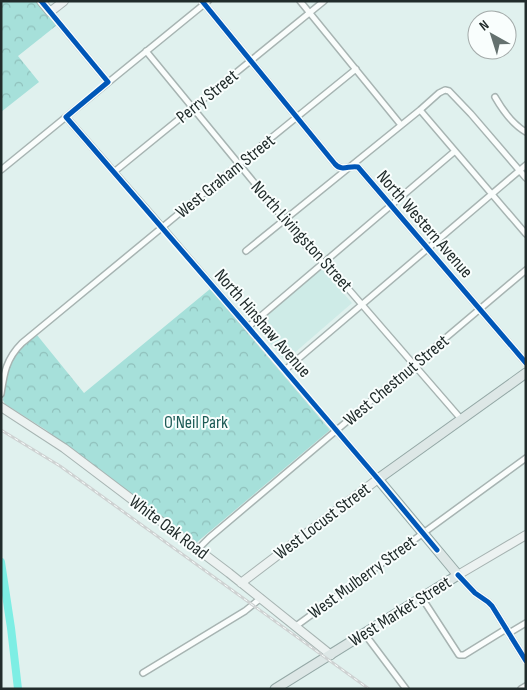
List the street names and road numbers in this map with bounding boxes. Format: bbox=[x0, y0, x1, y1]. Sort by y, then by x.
street label: Perry Street bbox=[172, 65, 243, 128]
street label: West Graham Street bbox=[172, 130, 279, 223]
street label: North Western Avenue bbox=[372, 166, 477, 282]
street label: North Livingston Street bbox=[247, 177, 357, 296]
street label: North Hinshaw Avenue bbox=[210, 265, 315, 382]
street label: West Chestnut Street bbox=[340, 330, 453, 430]
street label: West Locust Street bbox=[270, 478, 375, 564]
street label: White Oak Road bbox=[125, 491, 212, 564]
street label: West Mulberry Street bbox=[304, 531, 421, 624]
street label: West Market Street bbox=[345, 571, 456, 651]

